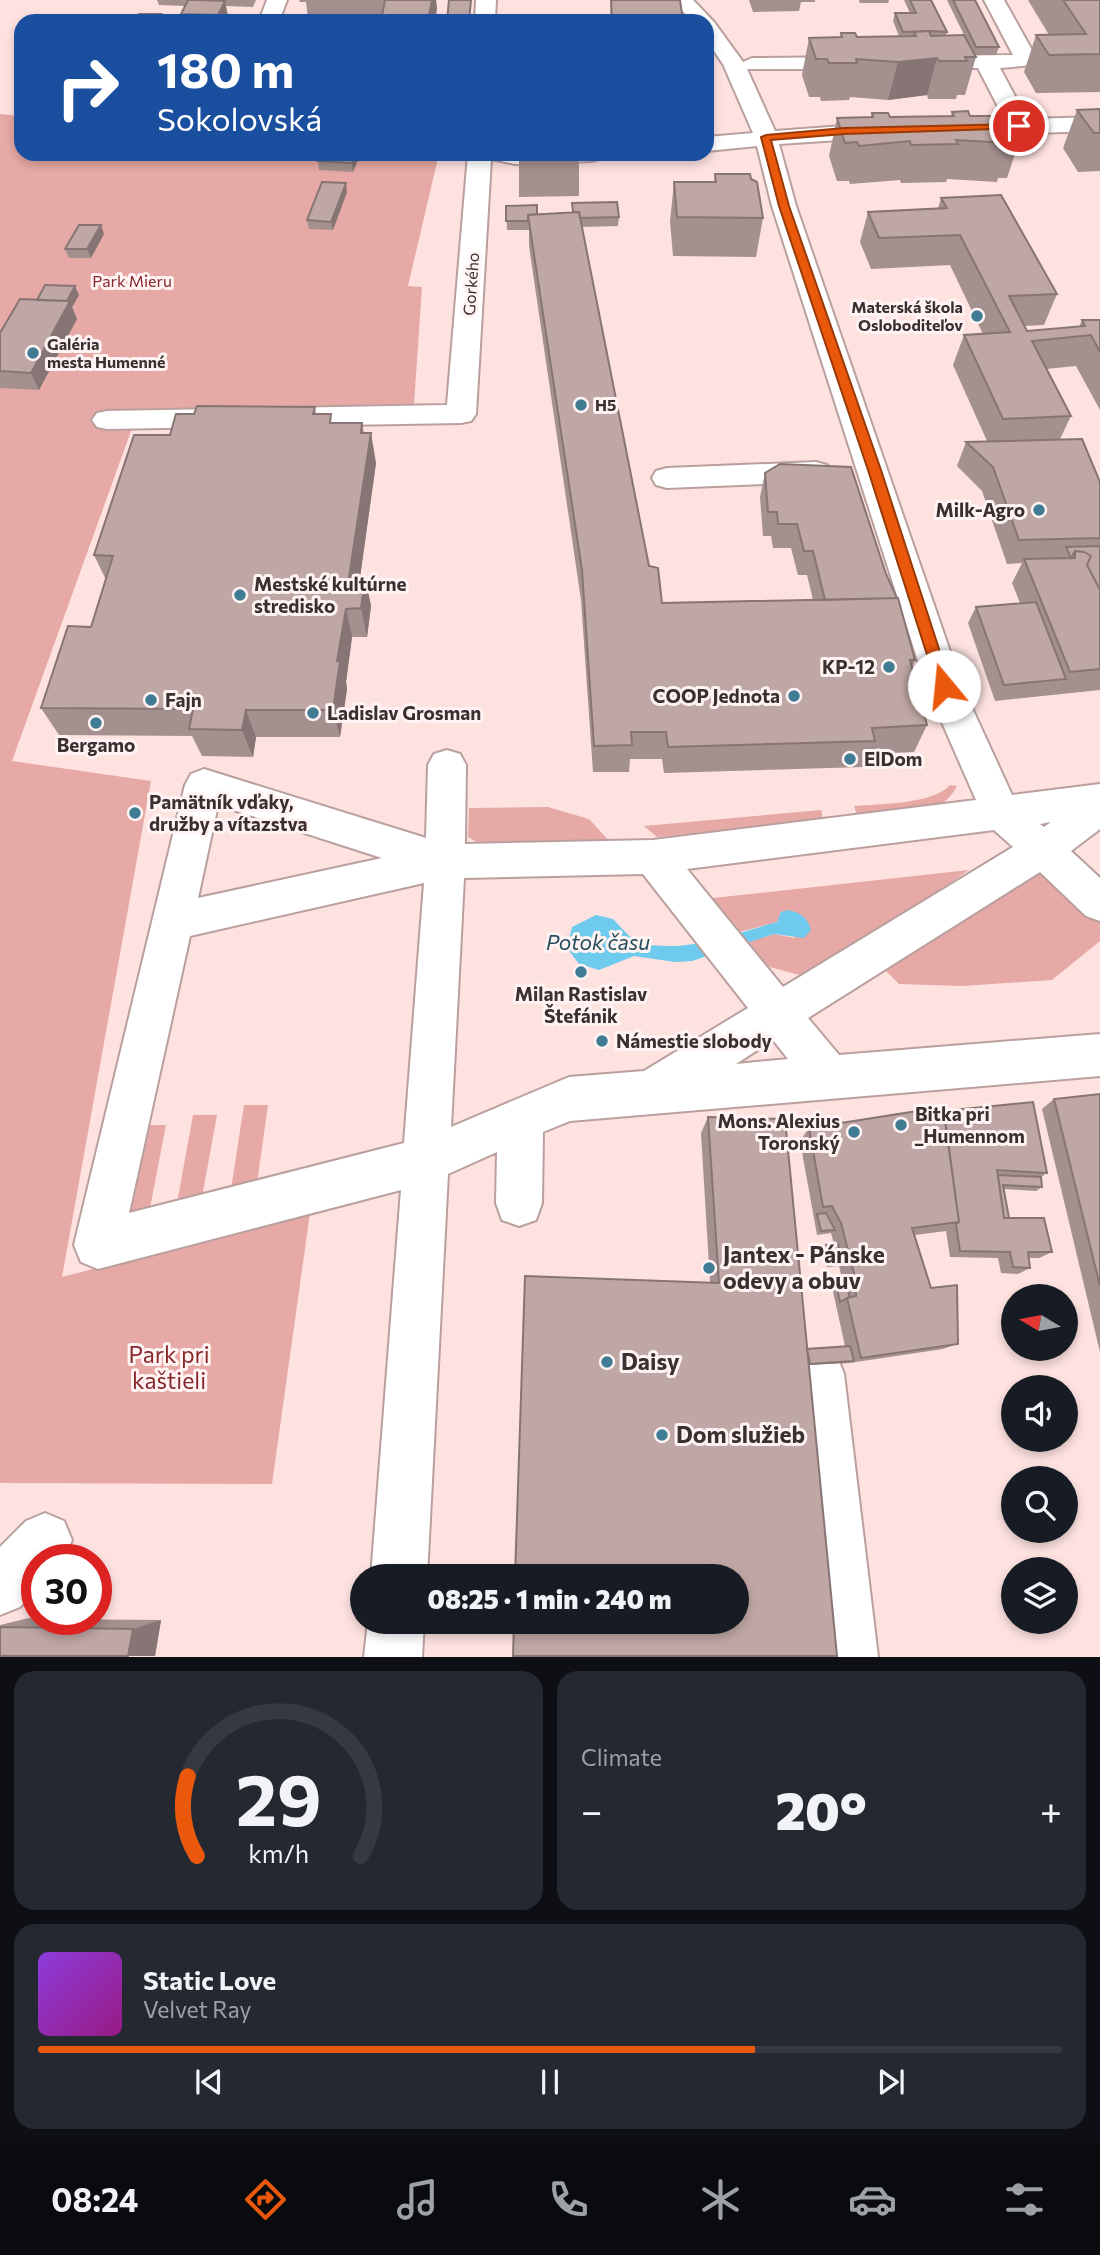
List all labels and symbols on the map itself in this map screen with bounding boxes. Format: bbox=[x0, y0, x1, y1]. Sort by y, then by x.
pin bbox=[989, 96, 1049, 156]
street label: Gorkého bbox=[459, 252, 482, 316]
park label: Park Mieru bbox=[92, 271, 172, 290]
place label: Materská škola Osloboditeľov bbox=[851, 297, 963, 334]
marker: Materská škola Osloboditeľov bbox=[969, 308, 985, 324]
place label: Galéria mesta Humenné bbox=[47, 334, 165, 371]
marker: Galéria mesta Humenné bbox=[25, 345, 41, 361]
place label: H5 bbox=[595, 395, 616, 414]
marker: H5 bbox=[573, 397, 589, 413]
place label: Milk-Agro bbox=[935, 498, 1025, 521]
marker: Milk-Agro bbox=[1031, 502, 1047, 518]
place label: Mestské kultúrne stredisko bbox=[254, 572, 406, 617]
marker: Mestské kultúrne stredisko bbox=[232, 587, 248, 603]
position arrow bbox=[907, 649, 981, 723]
place label: KP-12 bbox=[822, 655, 875, 678]
marker: KP-12 bbox=[881, 659, 897, 675]
place label: COOP Jednota bbox=[653, 684, 780, 707]
place label: Fajn bbox=[165, 688, 202, 711]
marker: COOP Jednota bbox=[786, 688, 802, 704]
marker: Fajn bbox=[143, 692, 159, 708]
place label: Ladislav Grosman bbox=[327, 701, 481, 724]
marker: Ladislav Grosman bbox=[305, 705, 321, 721]
marker: Bergamo bbox=[88, 715, 104, 731]
place label: Bergamo bbox=[57, 733, 135, 756]
place label: ElDom bbox=[864, 747, 922, 770]
marker: ElDom bbox=[842, 751, 858, 767]
place label: Pamätník vďaky, družby a vítazstva bbox=[149, 790, 308, 835]
marker: Pamätník vďaky, družby a vítazstva bbox=[127, 805, 143, 821]
water label: Potok času bbox=[546, 929, 650, 954]
marker: Milan Rastislav Štefánik bbox=[573, 964, 589, 980]
place label: Milan Rastislav Štefánik bbox=[515, 982, 648, 1027]
place label: Námestie slobody bbox=[616, 1029, 773, 1052]
marker: Námestie slobody bbox=[594, 1033, 610, 1049]
place label: Bitka pri _Humennom bbox=[914, 1102, 1025, 1147]
place label: Mons. Alexius Toronský bbox=[717, 1109, 841, 1154]
marker: Bitka pri _Humennom bbox=[893, 1117, 909, 1133]
marker: Mons. Alexius Toronský bbox=[846, 1124, 862, 1140]
place label: Jantex - Pánske odevy a obuv bbox=[723, 1240, 885, 1294]
marker: Jantex - Pánske odevy a obuv bbox=[701, 1260, 717, 1276]
north arrow bbox=[1001, 1284, 1078, 1362]
park label: Park pri kaštieli bbox=[128, 1340, 210, 1394]
place label: Daisy bbox=[621, 1347, 680, 1375]
marker: Daisy bbox=[599, 1354, 615, 1370]
place label: Dom služieb bbox=[676, 1420, 805, 1448]
marker: Dom služieb bbox=[654, 1427, 670, 1443]
speed limit sign: 30 bbox=[21, 1544, 112, 1635]

